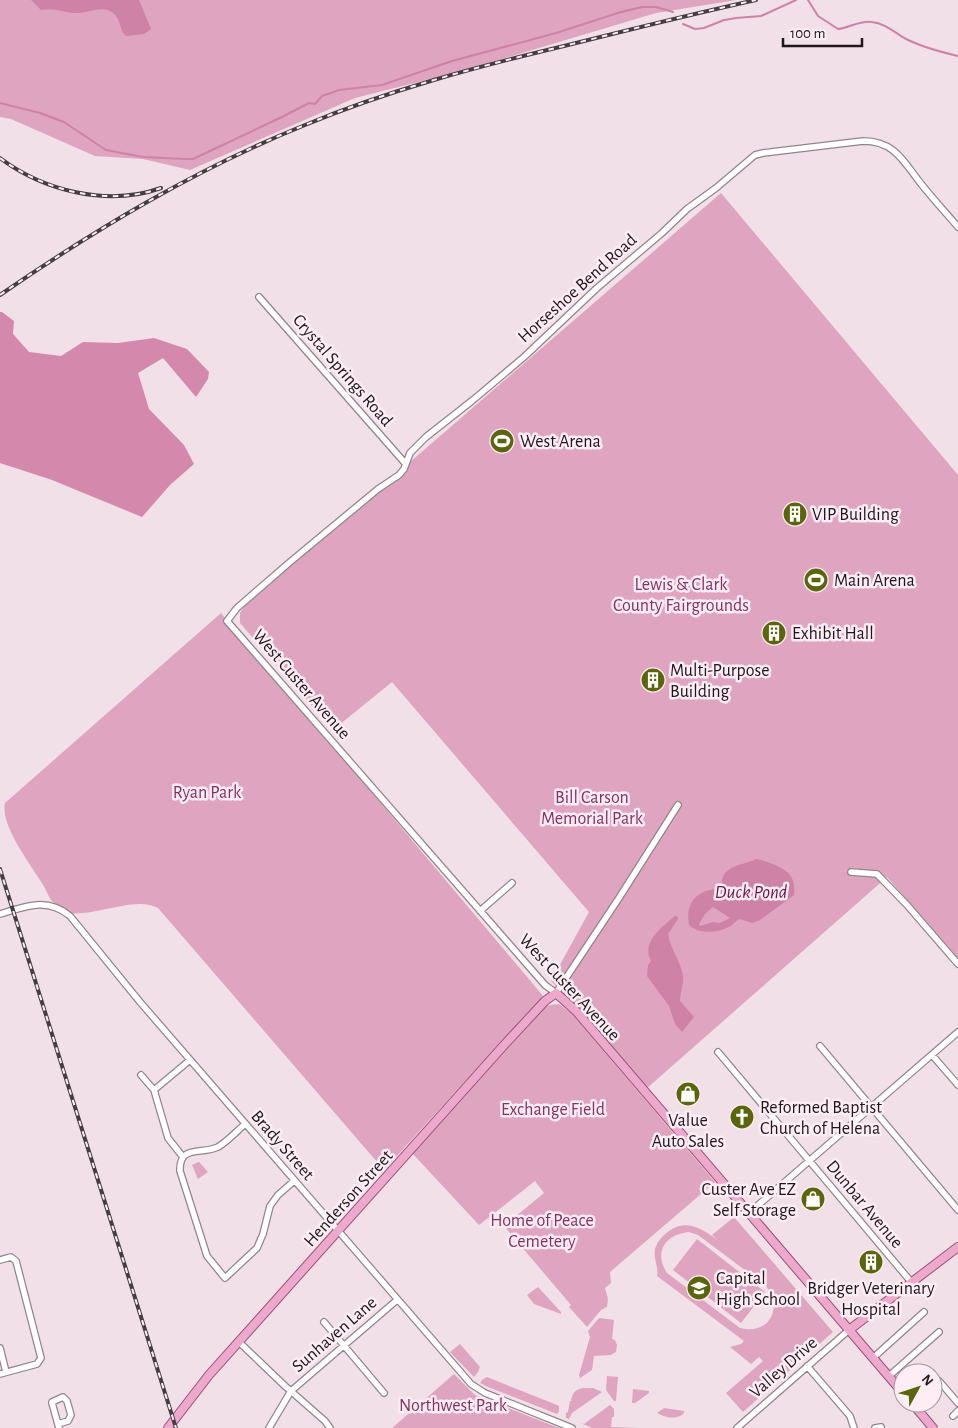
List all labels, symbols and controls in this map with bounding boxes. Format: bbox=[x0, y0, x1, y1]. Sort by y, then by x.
scale bar bbox=[783, 15, 862, 47]
text: 100 m bbox=[790, 26, 825, 41]
street label: Horseshoe Bend Road bbox=[515, 231, 640, 347]
street label: Crystal Springs Road bbox=[289, 311, 396, 430]
sports icon: West Arena bbox=[489, 428, 515, 454]
place label: West Arena bbox=[520, 433, 601, 451]
building icon: VIP Building bbox=[782, 501, 808, 527]
place label: VIP Building bbox=[812, 506, 899, 524]
sports icon: Main Arena bbox=[803, 567, 829, 593]
place label: Main Arena bbox=[834, 572, 915, 590]
park label: Lewis & Clark County Fairgrounds bbox=[613, 576, 749, 615]
building icon: Exhibit Hall bbox=[761, 620, 787, 646]
place label: Exhibit Hall bbox=[792, 625, 874, 643]
street label: West Custer Avenue bbox=[249, 626, 354, 743]
place label: Multi-Purpose Building bbox=[670, 662, 769, 701]
building icon: Multi-Purpose Building bbox=[640, 667, 666, 693]
park label: Ryan Park bbox=[173, 784, 242, 802]
park label: Bill Carson Memorial Park bbox=[541, 789, 644, 828]
water label: Duck Pond bbox=[715, 883, 788, 902]
street label: West Custer Avenue bbox=[515, 931, 623, 1045]
shop icon: Value Auto Sales bbox=[675, 1081, 701, 1107]
place label: Reformed Baptist Church of Helena bbox=[760, 1099, 882, 1138]
park label: Exchange Field bbox=[501, 1101, 605, 1119]
church icon: Reformed Baptist Church of Helena bbox=[729, 1104, 755, 1130]
street label: Brady Street bbox=[247, 1107, 317, 1184]
place label: Value Auto Sales bbox=[652, 1112, 724, 1151]
street label: Henderson Street bbox=[301, 1147, 397, 1250]
street label: Dunbar Avenue bbox=[822, 1157, 906, 1252]
place label: Custer Ave EZ Self Storage bbox=[702, 1181, 796, 1220]
shop icon: Custer Ave EZ Self Storage bbox=[800, 1186, 826, 1212]
park label: Home of Peace Cemetery bbox=[490, 1212, 594, 1251]
building icon: Bridger Veterinary Hospital bbox=[858, 1249, 884, 1275]
place label: Capital High School bbox=[716, 1270, 800, 1309]
school or university icon: Capital High School bbox=[686, 1275, 712, 1301]
place label: Bridger Veterinary Hospital bbox=[807, 1280, 935, 1319]
street label: Sunhaven Lane bbox=[289, 1293, 380, 1376]
street label: Valley Drive bbox=[747, 1334, 821, 1402]
north arrow bbox=[893, 1363, 943, 1413]
text: N bbox=[919, 1372, 936, 1389]
park label: Northwest Park bbox=[399, 1397, 508, 1415]

